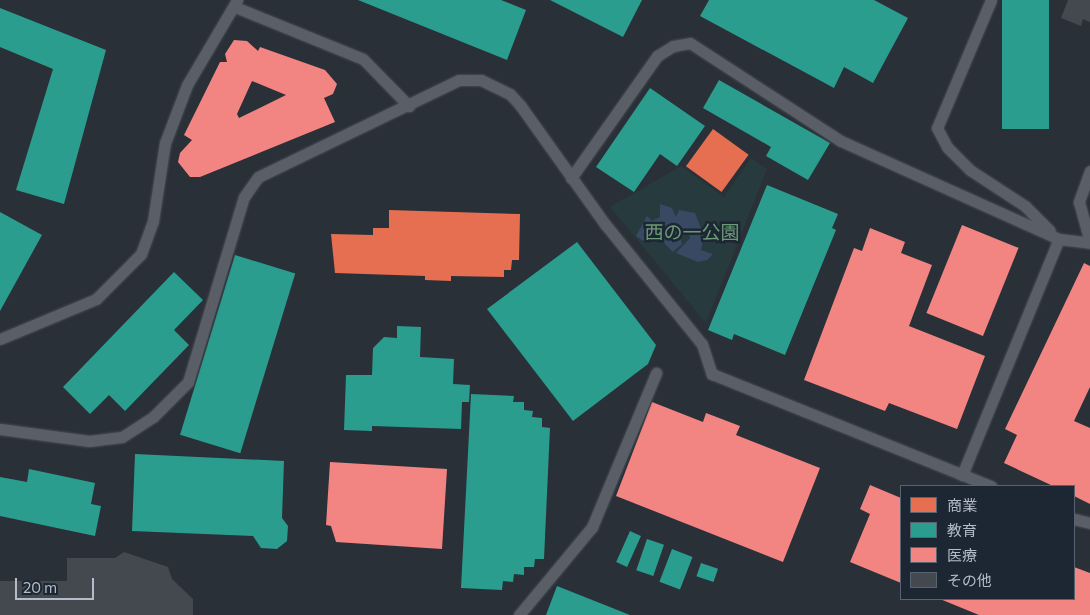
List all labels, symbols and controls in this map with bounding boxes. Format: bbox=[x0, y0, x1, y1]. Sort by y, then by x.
park label: 西の一公園 bbox=[645, 221, 739, 243]
legend bbox=[900, 485, 1075, 600]
text: 商業 bbox=[947, 496, 977, 514]
text: 教育 bbox=[947, 521, 977, 539]
text: 医療 bbox=[947, 546, 977, 564]
scale bar bbox=[18, 568, 96, 600]
text: その他 bbox=[947, 571, 992, 589]
text: 20 m bbox=[23, 578, 57, 596]

